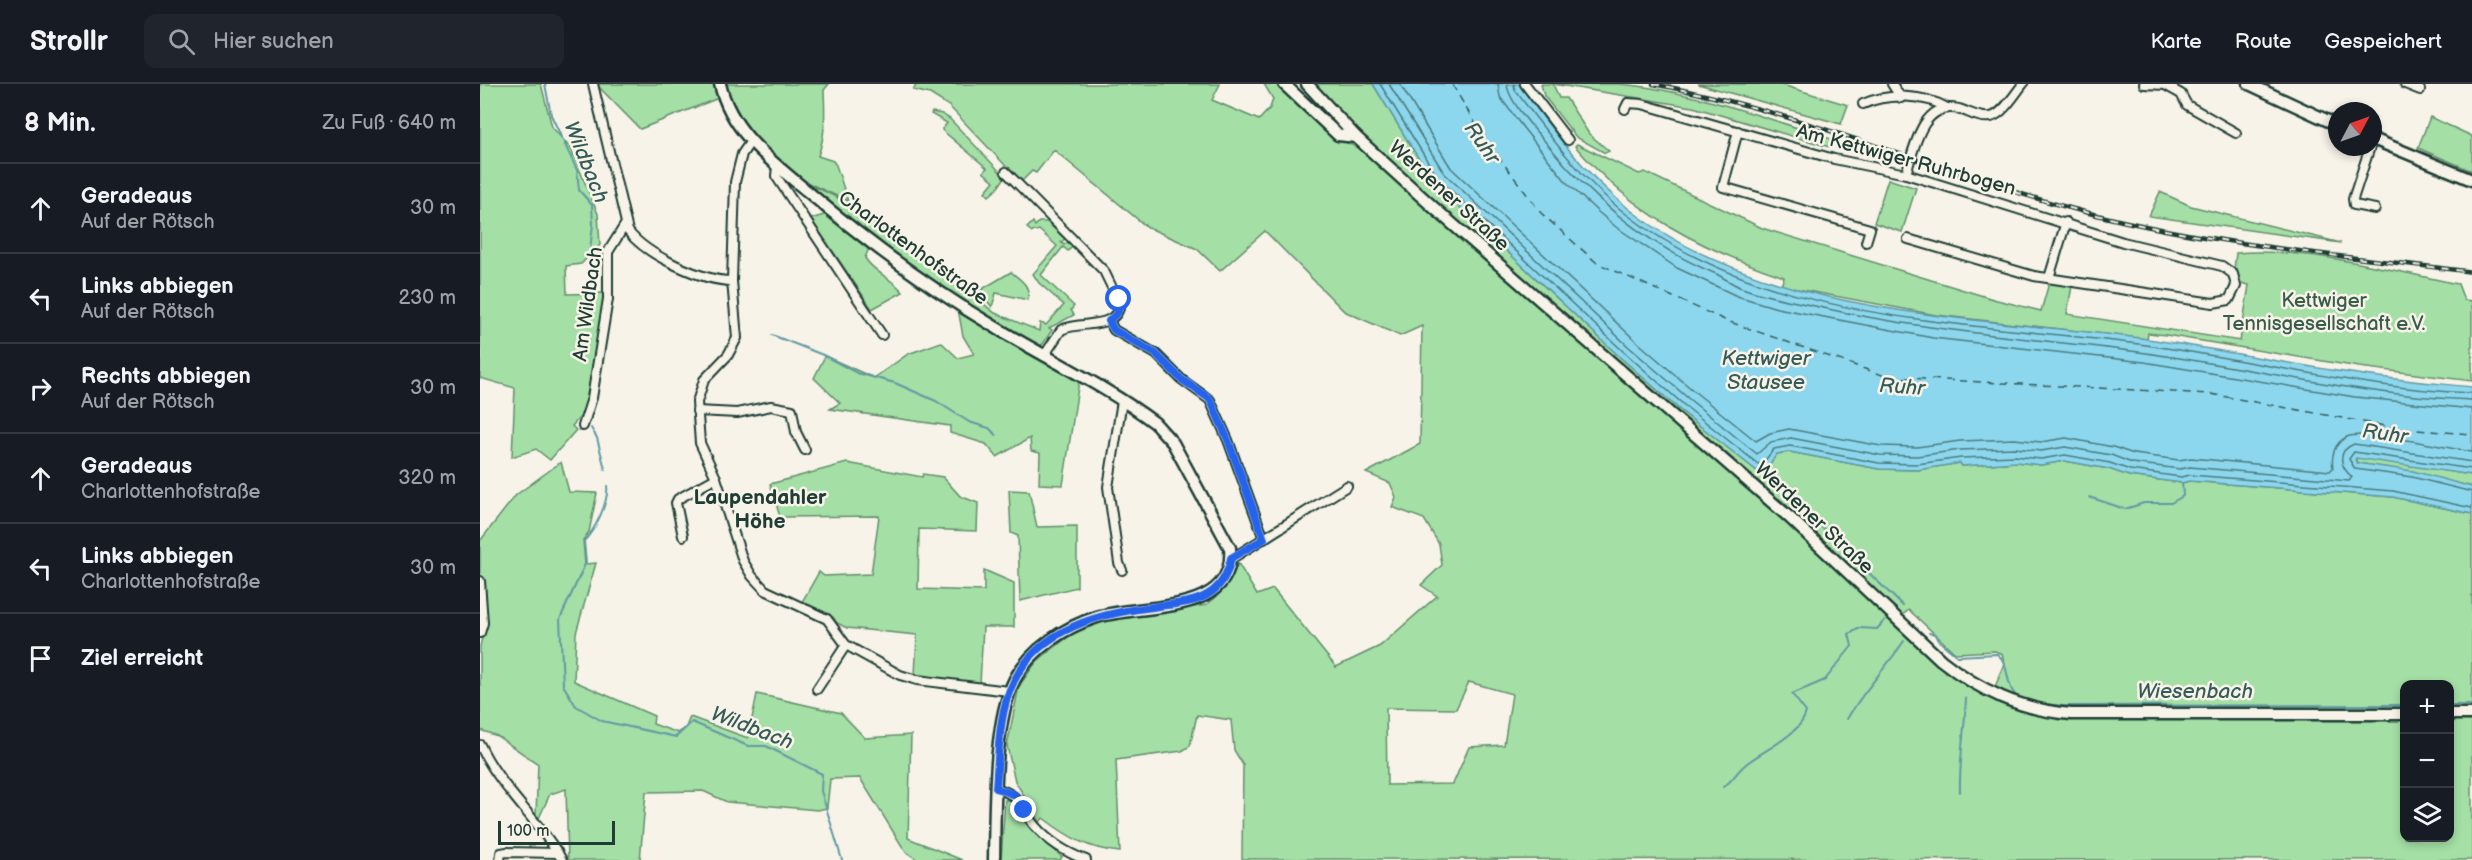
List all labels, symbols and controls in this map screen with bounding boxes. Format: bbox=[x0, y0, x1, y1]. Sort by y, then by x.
search box bbox=[144, 14, 564, 68]
text: Strollr bbox=[30, 25, 108, 58]
icon: search bbox=[165, 25, 198, 58]
text: Hier suchen bbox=[213, 28, 334, 55]
text: Karte bbox=[2150, 29, 2202, 54]
text: Route bbox=[2235, 29, 2291, 54]
text: Gespeichert bbox=[2324, 29, 2442, 54]
north arrow bbox=[2328, 102, 2382, 156]
text: 8 Min. bbox=[24, 108, 96, 139]
text: Zu Fuß · 640 m bbox=[322, 111, 456, 135]
water label: Wildbach bbox=[558, 117, 614, 207]
water label: Ruhr bbox=[1459, 117, 1506, 170]
street label: Am Kettwiger Ruhrbogen bbox=[1794, 119, 2018, 201]
street label: Werdener Straße bbox=[1384, 136, 1514, 256]
text: Geradeaus bbox=[81, 183, 192, 210]
street label: Charlottenhofstraße bbox=[833, 186, 993, 310]
icon: ahead bbox=[24, 192, 57, 225]
text: 30 m bbox=[410, 196, 456, 220]
text: Auf der Rötsch bbox=[81, 210, 214, 234]
street label: Am Wildbach bbox=[568, 245, 608, 363]
text: Links abbiegen bbox=[81, 273, 234, 300]
icon: left bbox=[24, 282, 57, 315]
route start bbox=[1105, 285, 1131, 311]
text: 230 m bbox=[399, 286, 456, 310]
park label: Kettwiger Tennisgesellschaft e.V. bbox=[2223, 289, 2425, 336]
text: Auf der Rötsch bbox=[81, 300, 214, 324]
water label: Kettwiger Stausee bbox=[1722, 346, 1812, 395]
text: Rechts abbiegen bbox=[81, 363, 251, 390]
icon: right bbox=[24, 372, 57, 405]
water label: Ruhr bbox=[1878, 373, 1927, 401]
text: 30 m bbox=[410, 376, 456, 400]
text: Auf der Rötsch bbox=[81, 390, 214, 414]
water label: Ruhr bbox=[2361, 418, 2411, 450]
text: Geradeaus bbox=[81, 453, 192, 480]
street label: Werdener Straße bbox=[1750, 457, 1879, 579]
icon: ahead bbox=[24, 462, 57, 495]
text: 320 m bbox=[398, 466, 456, 490]
text: Charlottenhofstraße bbox=[81, 480, 260, 504]
district label: Laupendahler Höhe bbox=[694, 485, 827, 534]
text: Links abbiegen bbox=[81, 543, 234, 570]
icon: left bbox=[24, 552, 57, 585]
text: 30 m bbox=[410, 556, 456, 580]
text: Charlottenhofstraße bbox=[81, 570, 260, 594]
icon: arrive bbox=[24, 642, 57, 675]
text: Ziel erreicht bbox=[81, 645, 203, 672]
water label: Wiesenbach bbox=[2137, 679, 2253, 704]
map controls bbox=[2400, 680, 2454, 842]
button: + bbox=[2400, 680, 2454, 734]
water label: Wildbach bbox=[707, 701, 797, 755]
button: − bbox=[2400, 734, 2454, 788]
button: layers bbox=[2400, 788, 2454, 842]
route end bbox=[1010, 796, 1036, 822]
scale bar bbox=[498, 818, 615, 846]
text: 100 m bbox=[507, 822, 550, 841]

